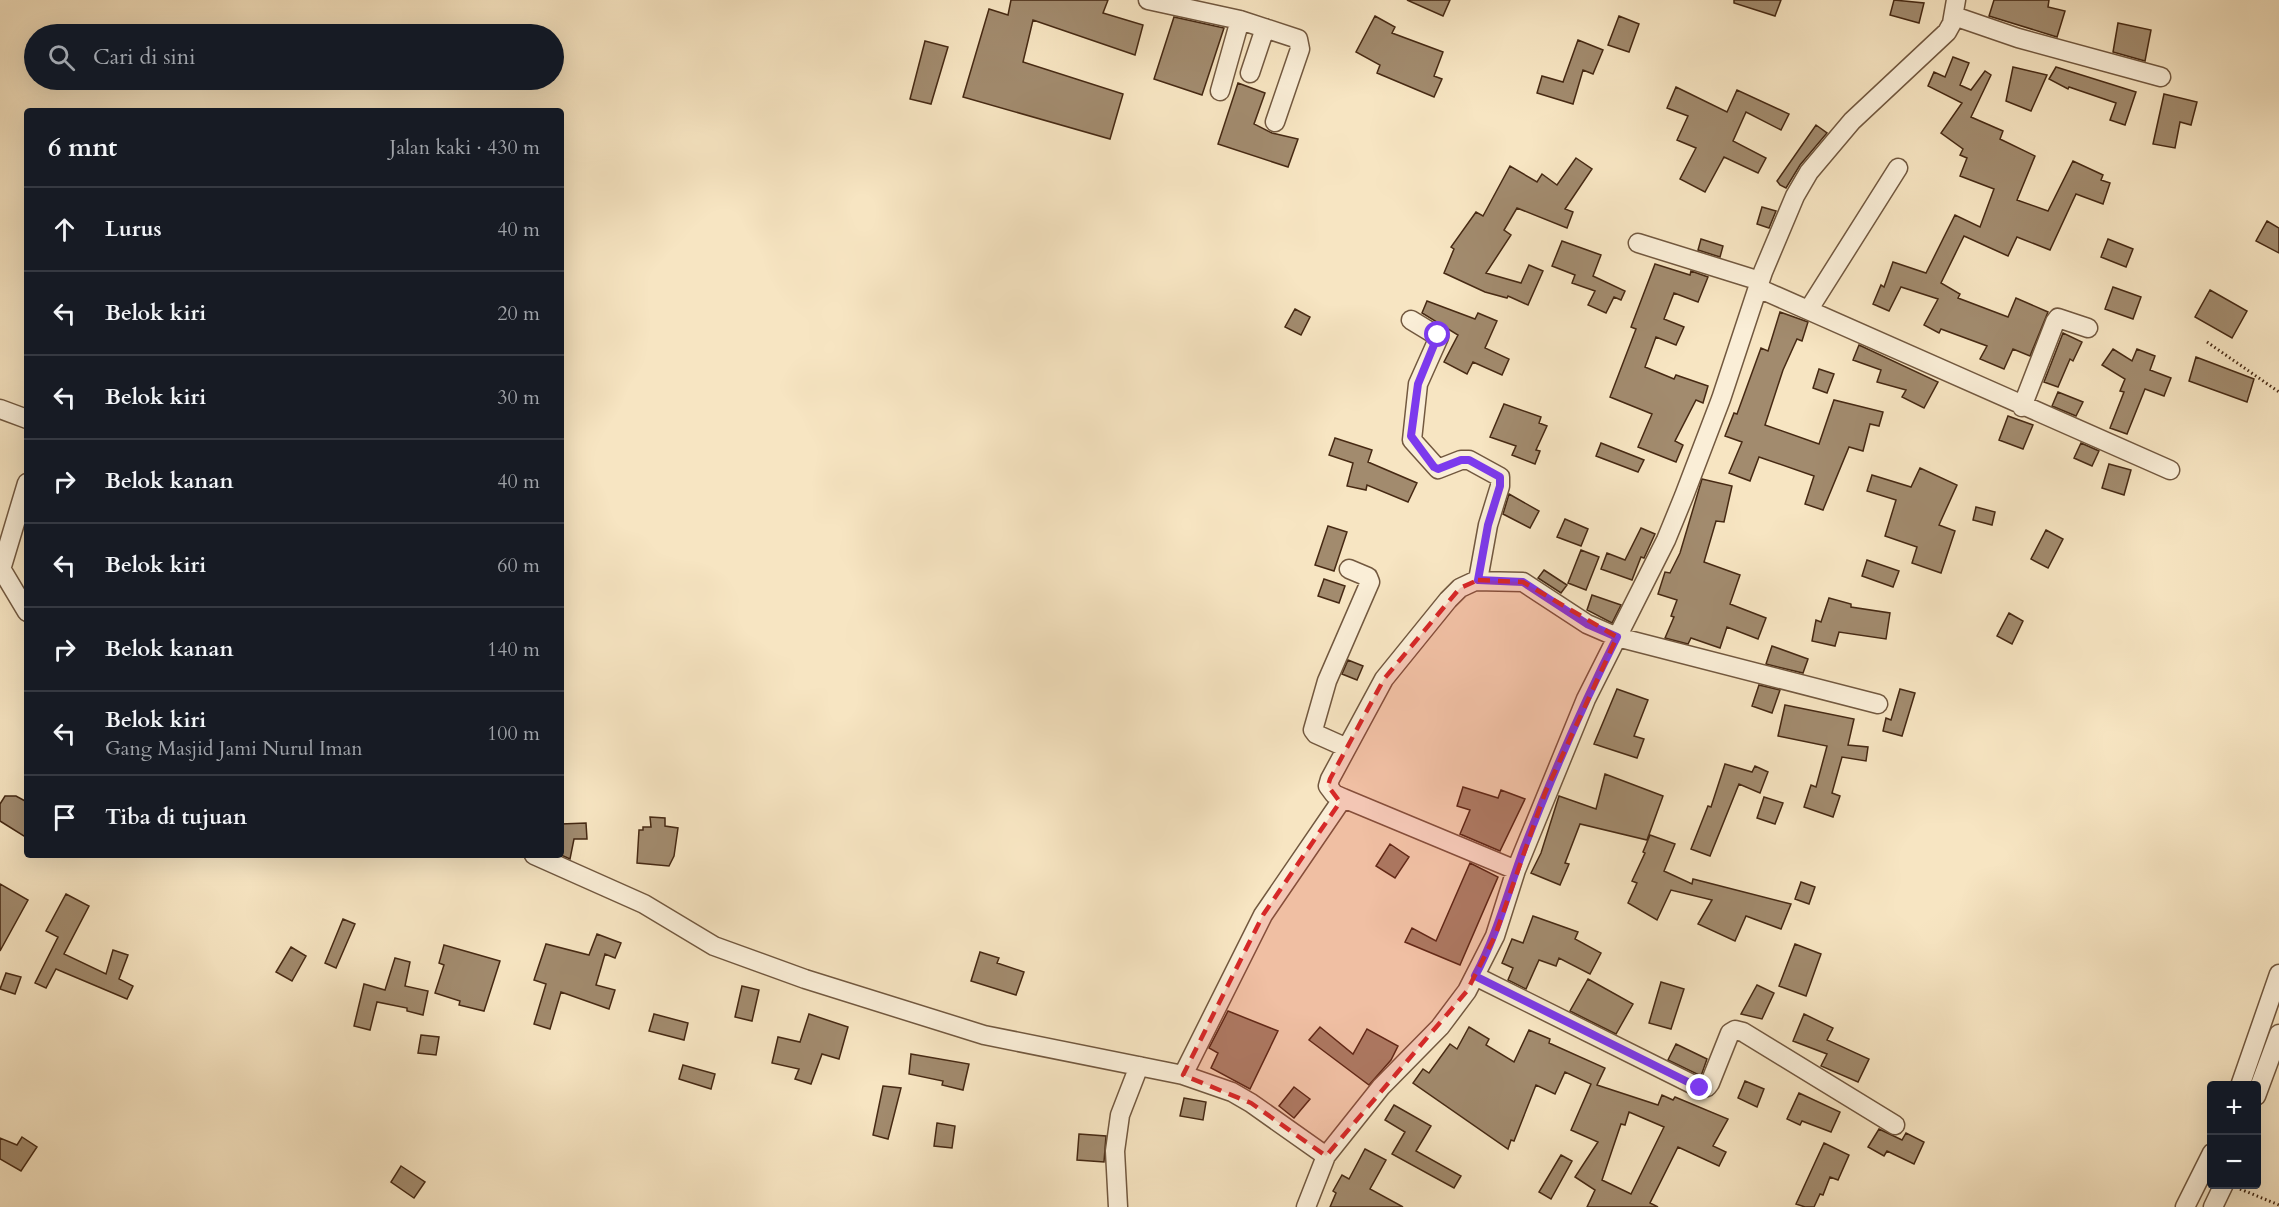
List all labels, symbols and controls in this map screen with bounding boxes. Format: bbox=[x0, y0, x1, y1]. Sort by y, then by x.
search box bbox=[24, 24, 564, 90]
icon: search bbox=[45, 41, 78, 74]
text: Cari di sini bbox=[93, 42, 196, 72]
text: 6 mnt bbox=[48, 130, 117, 165]
text: Jalan kaki · 430 m bbox=[390, 134, 540, 161]
icon: ahead bbox=[48, 213, 81, 246]
text: Lurus bbox=[105, 214, 162, 244]
text: 40 m bbox=[497, 216, 540, 243]
icon: left bbox=[48, 297, 81, 330]
text: Belok kiri bbox=[105, 298, 206, 328]
text: 20 m bbox=[497, 300, 540, 327]
route start bbox=[1424, 321, 1450, 347]
icon: left bbox=[48, 381, 81, 414]
text: Belok kiri bbox=[105, 382, 206, 412]
text: 30 m bbox=[497, 384, 540, 411]
icon: right bbox=[48, 465, 81, 498]
text: Belok kanan bbox=[105, 466, 234, 496]
text: 40 m bbox=[497, 468, 540, 495]
icon: left bbox=[48, 549, 81, 582]
text: Belok kiri bbox=[105, 550, 206, 580]
text: 60 m bbox=[497, 552, 540, 579]
icon: right bbox=[48, 633, 81, 666]
text: Belok kanan bbox=[105, 634, 234, 664]
text: 140 m bbox=[487, 636, 540, 663]
text: Belok kiri bbox=[105, 705, 206, 735]
icon: left bbox=[48, 717, 81, 750]
text: 100 m bbox=[487, 720, 540, 747]
text: Gang Masjid Jami Nurul Iman bbox=[105, 735, 363, 762]
icon: arrive bbox=[48, 801, 81, 834]
text: Tiba di tujuan bbox=[105, 802, 247, 832]
route end bbox=[1686, 1074, 1712, 1100]
map controls bbox=[2207, 1081, 2261, 1189]
button: + bbox=[2207, 1081, 2261, 1135]
button: − bbox=[2207, 1135, 2261, 1189]

